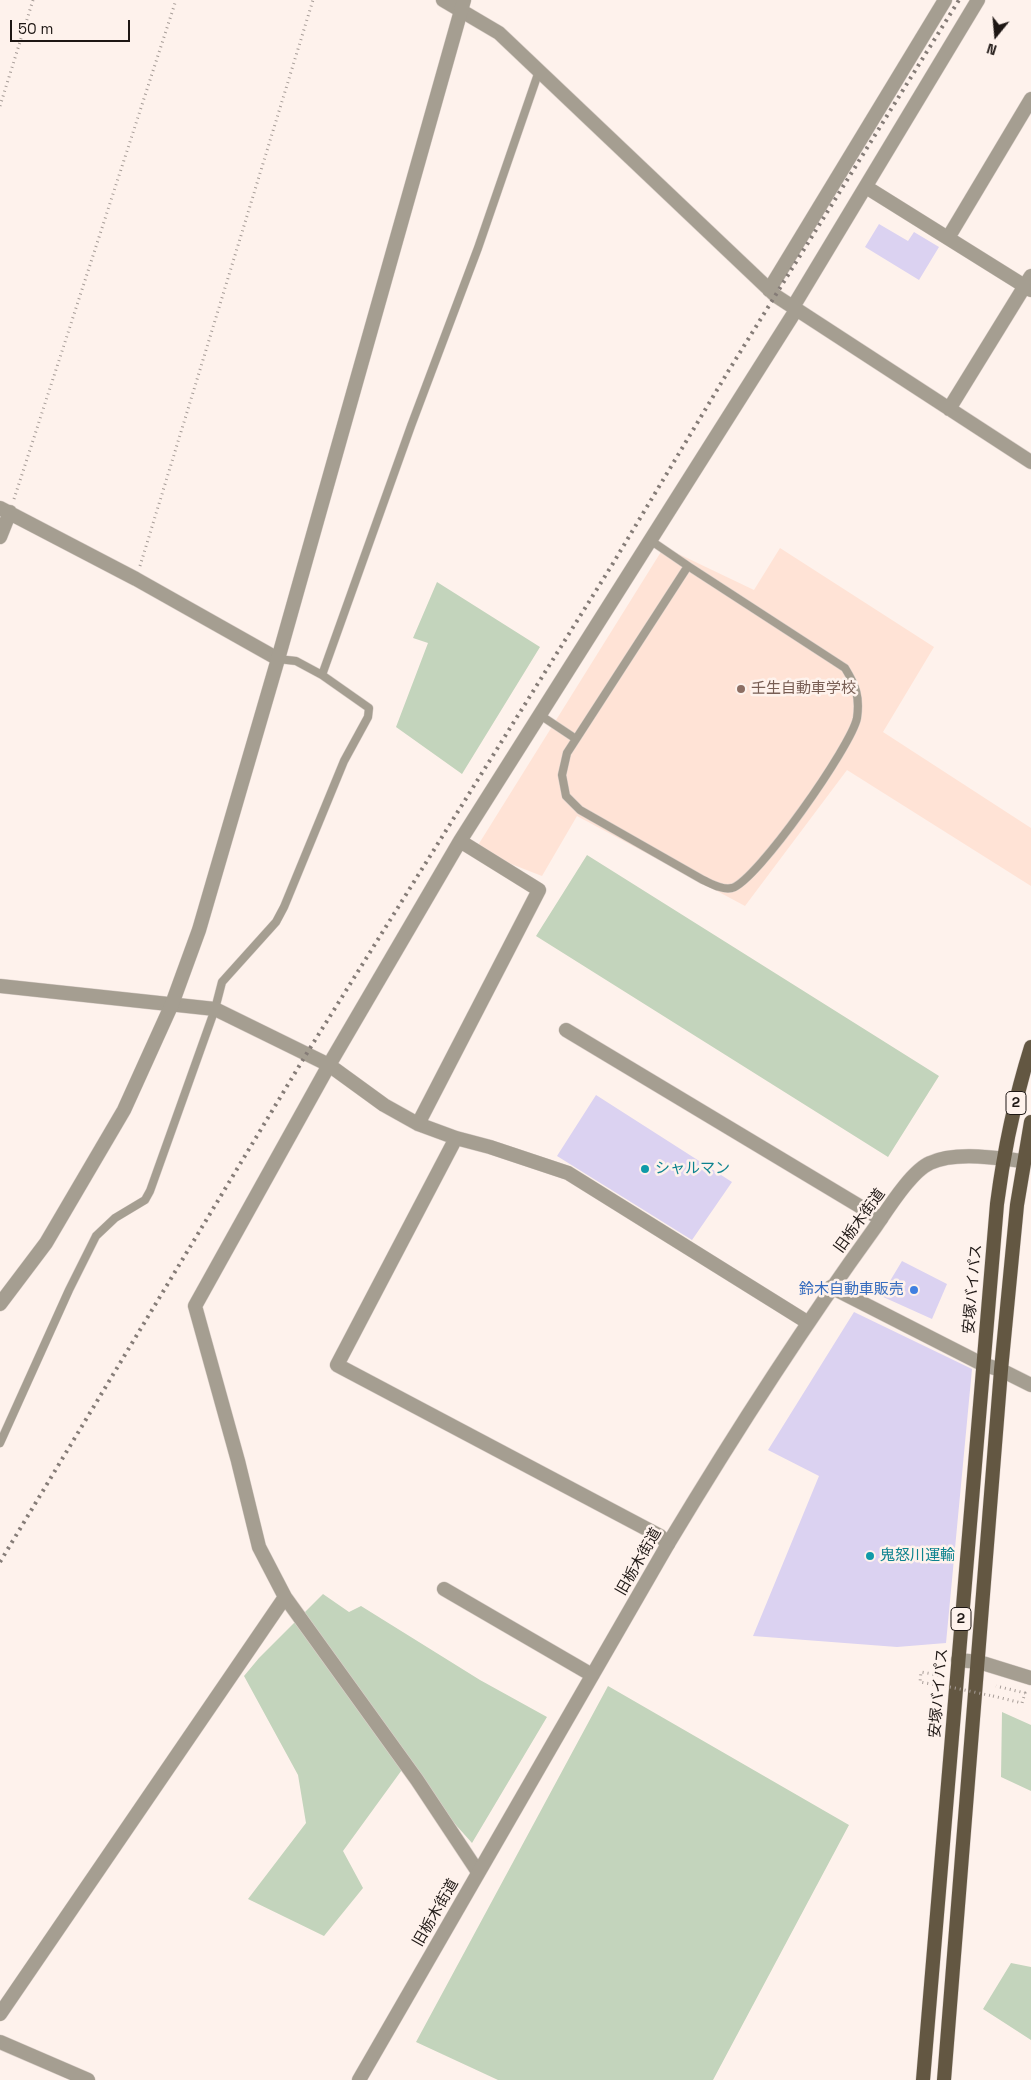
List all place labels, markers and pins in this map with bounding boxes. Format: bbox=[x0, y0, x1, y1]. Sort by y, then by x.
place label: 壬生自動車学校 bbox=[751, 680, 856, 698]
marker: 壬生自動車学校 bbox=[735, 683, 747, 695]
place label: シャルマン bbox=[655, 1160, 730, 1178]
marker: シャルマン bbox=[639, 1163, 651, 1175]
place label: 鈴木自動車販売 bbox=[799, 1281, 904, 1299]
marker: 鈴木自動車販売 bbox=[908, 1284, 920, 1296]
place label: 鬼怒川運輸 bbox=[880, 1547, 955, 1565]
marker: 鬼怒川運輸 bbox=[864, 1550, 876, 1562]

